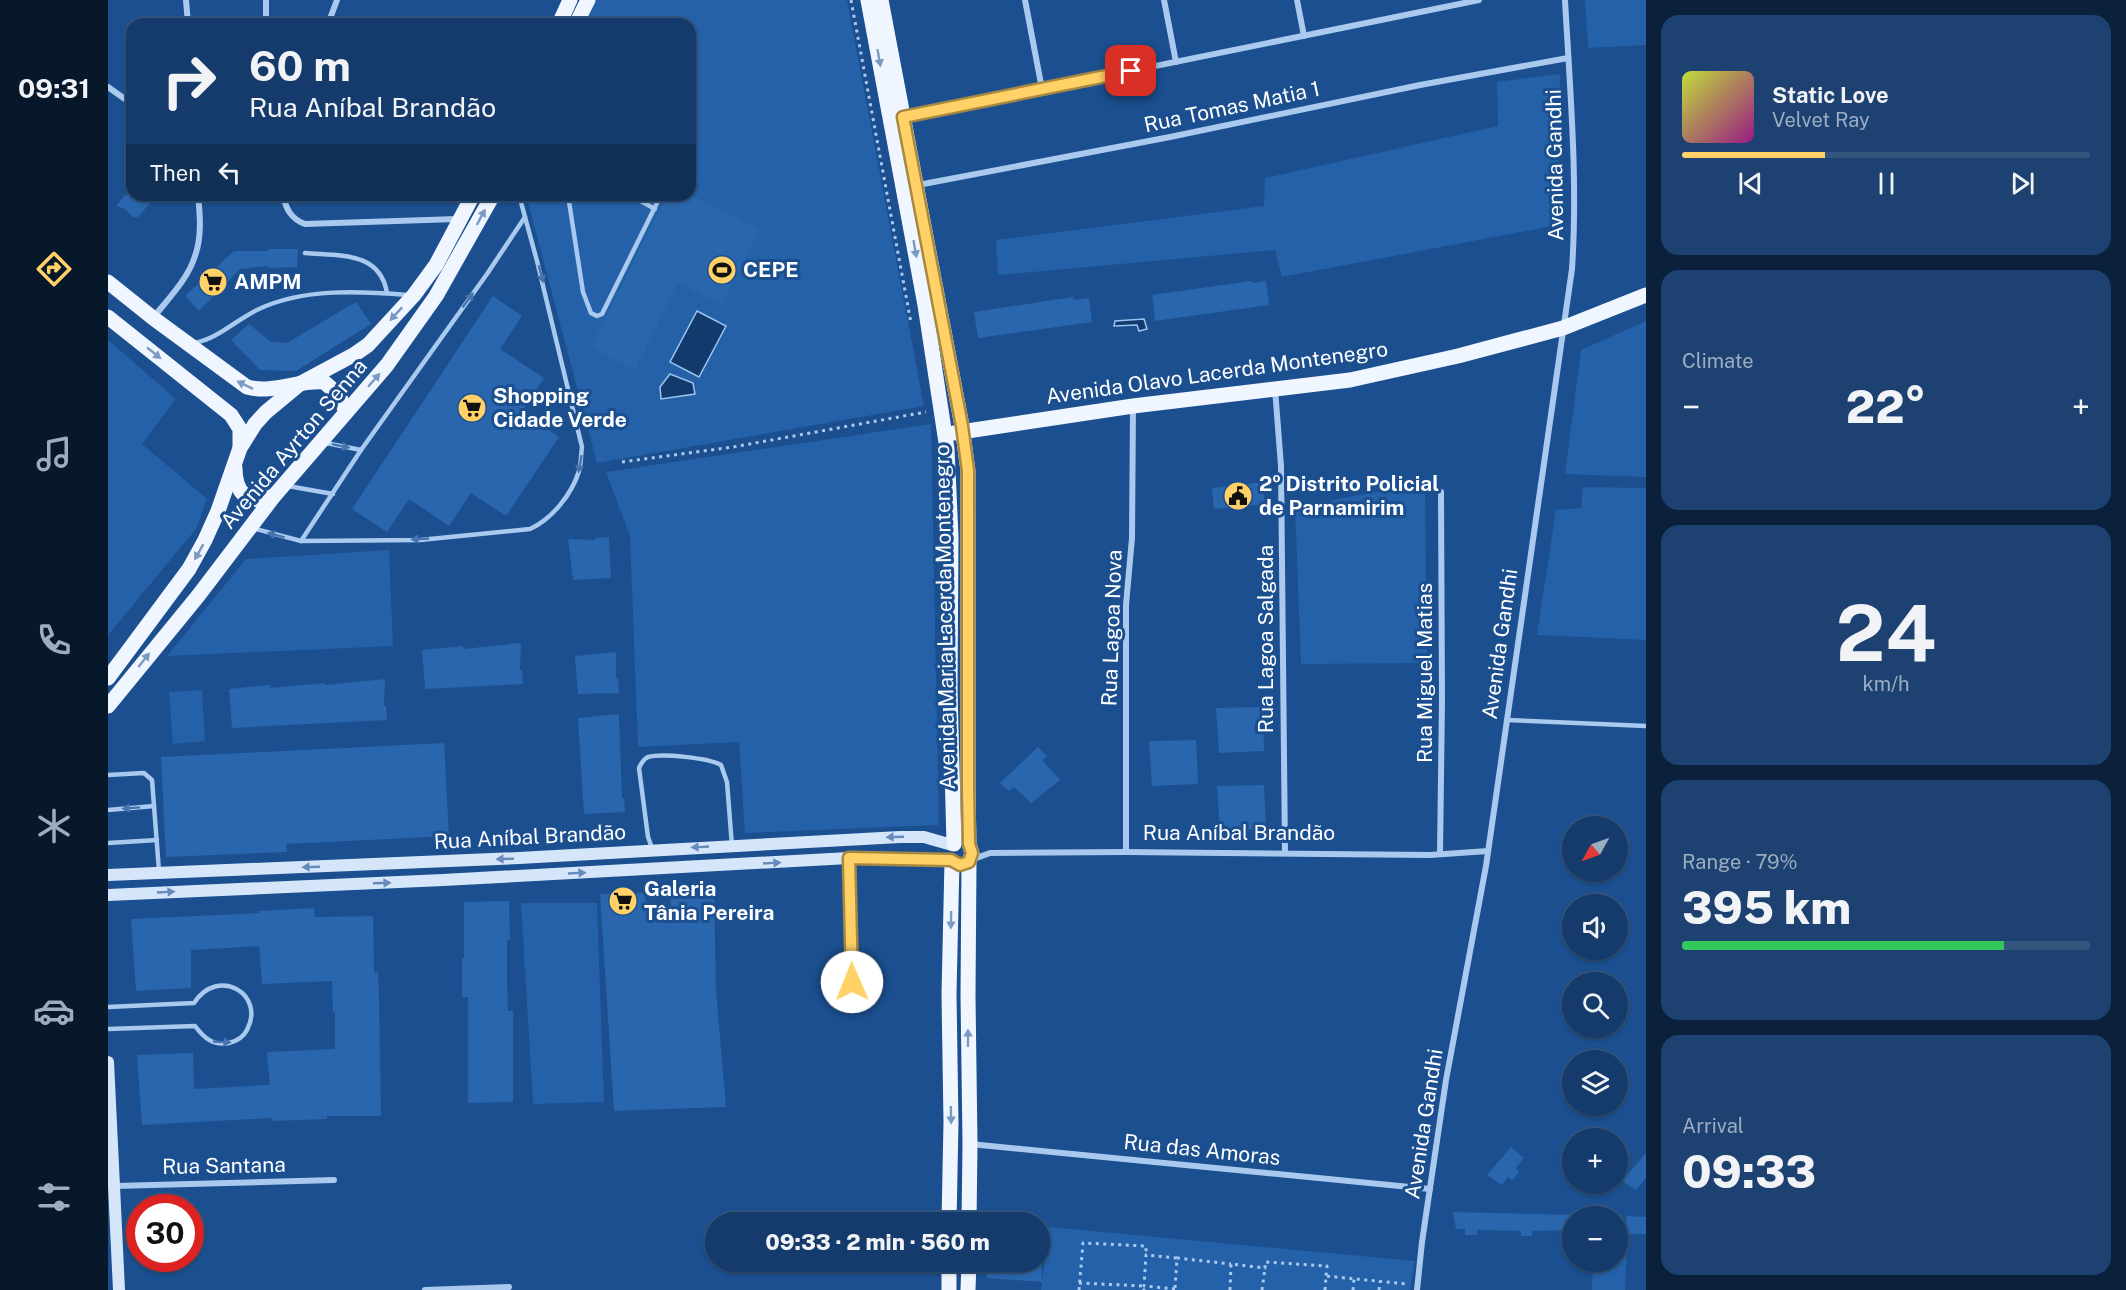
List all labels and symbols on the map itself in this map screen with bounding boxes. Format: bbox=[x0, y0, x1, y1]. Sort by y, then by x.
pin bbox=[1105, 45, 1156, 96]
one-way arrow bbox=[875, 48, 884, 67]
street label: Rua Tomas Matia 1 bbox=[1142, 76, 1322, 137]
street label: Avenida Gandhi bbox=[1541, 89, 1568, 241]
one-way arrow bbox=[476, 208, 486, 225]
one-way arrow bbox=[910, 240, 919, 259]
sports icon: CEPE bbox=[706, 254, 738, 286]
place label: CEPE bbox=[743, 257, 799, 282]
one-way arrow bbox=[536, 265, 546, 283]
supermarket icon: AMPM bbox=[197, 266, 229, 298]
place label: AMPM bbox=[234, 269, 302, 294]
one-way arrow bbox=[462, 293, 474, 308]
one-way arrow bbox=[390, 307, 404, 321]
street label: Avenida Olavo Lacerda Montenegro bbox=[1044, 336, 1390, 409]
one-way arrow bbox=[146, 347, 161, 359]
street label: Avenida Ayrton Senna bbox=[215, 354, 372, 534]
one-way arrow bbox=[367, 373, 380, 388]
one-way arrow bbox=[236, 380, 253, 389]
place label: Shopping Cidade Verde bbox=[493, 383, 627, 432]
supermarket icon: Shopping Cidade Verde bbox=[456, 392, 488, 424]
one-way arrow bbox=[332, 442, 351, 451]
street label: Avenida Maria Lacerda Montenegro bbox=[929, 444, 960, 790]
one-way arrow bbox=[575, 454, 584, 473]
place label: 2º Distrito Policial de Parnamirim bbox=[1259, 471, 1439, 520]
public building icon: 2º Distrito Policial de Parnamirim bbox=[1222, 480, 1254, 512]
one-way arrow bbox=[267, 529, 285, 539]
one-way arrow bbox=[411, 535, 430, 544]
one-way arrow bbox=[194, 544, 204, 561]
street label: Rua Lagoa Salgada bbox=[1253, 545, 1278, 733]
street label: Rua Lagoa Nova bbox=[1096, 549, 1127, 707]
street label: Avenida Gandhi bbox=[1477, 567, 1522, 721]
street label: Rua Miguel Matias bbox=[1412, 583, 1437, 763]
one-way arrow bbox=[138, 653, 150, 668]
one-way arrow bbox=[121, 803, 140, 813]
north arrow bbox=[1562, 816, 1628, 882]
street label: Rua Aníbal Brandão bbox=[433, 819, 627, 854]
street label: Rua Aníbal Brandão bbox=[1143, 820, 1335, 845]
one-way arrow bbox=[885, 833, 904, 842]
one-way arrow bbox=[691, 843, 710, 852]
one-way arrow bbox=[496, 854, 515, 863]
one-way arrow bbox=[762, 858, 781, 868]
one-way arrow bbox=[301, 862, 320, 871]
one-way arrow bbox=[568, 869, 587, 878]
place label: Galeria Tânia Pereira bbox=[644, 876, 774, 925]
one-way arrow bbox=[373, 878, 392, 887]
supermarket icon: Galeria Tânia Pereira bbox=[607, 885, 639, 917]
one-way arrow bbox=[157, 888, 176, 897]
one-way arrow bbox=[946, 910, 955, 929]
position arrow bbox=[820, 950, 884, 1014]
one-way arrow bbox=[963, 1029, 973, 1048]
one-way arrow bbox=[213, 1037, 232, 1046]
street label: Avenida Gandhi bbox=[1399, 1047, 1448, 1201]
one-way arrow bbox=[946, 1105, 956, 1124]
street label: Rua das Amoras bbox=[1123, 1129, 1282, 1170]
street label: Rua Santana bbox=[162, 1152, 286, 1179]
speed limit sign: 30 bbox=[126, 1194, 204, 1272]

